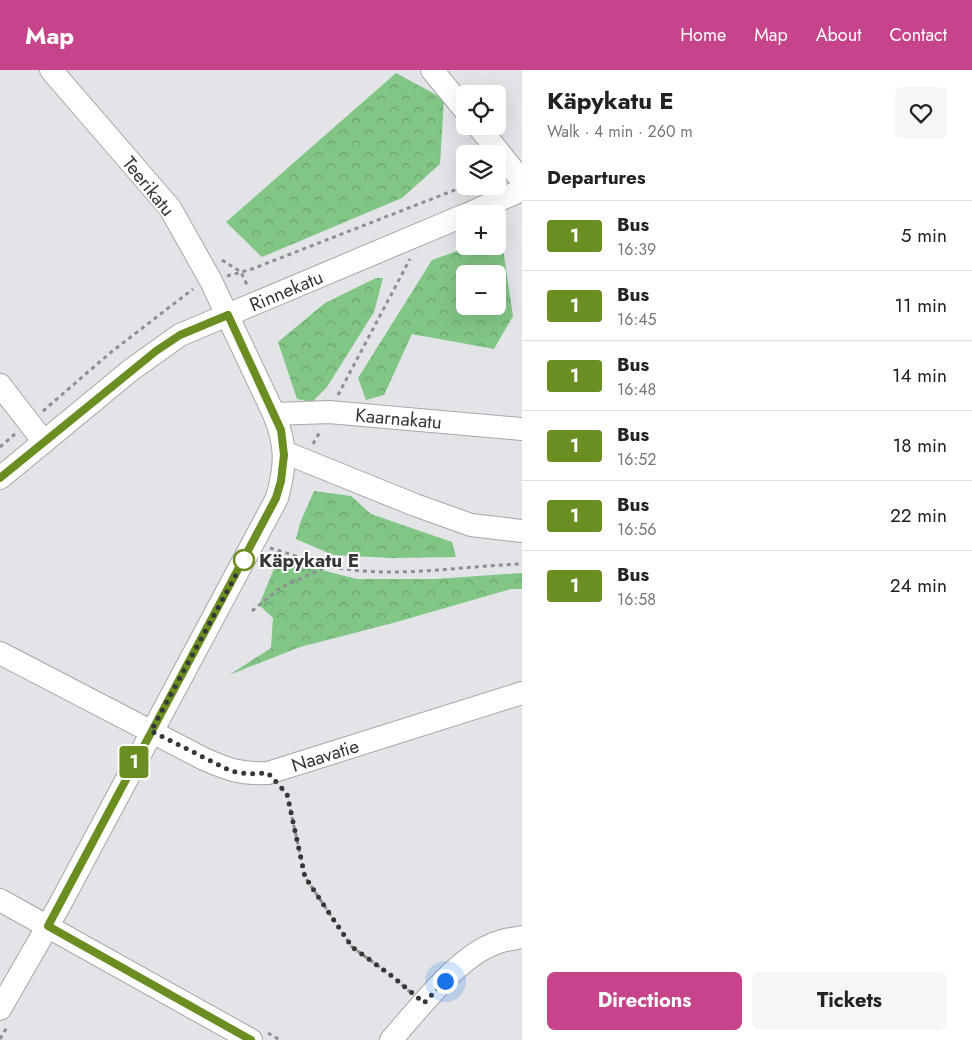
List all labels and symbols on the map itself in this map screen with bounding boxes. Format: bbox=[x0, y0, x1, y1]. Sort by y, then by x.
street label: Teerikatu bbox=[116, 151, 181, 222]
street label: Rinnekatu bbox=[245, 263, 327, 318]
street label: Kaarnakatu bbox=[354, 401, 443, 436]
place label: Käpykatu E bbox=[259, 547, 359, 574]
marker: Käpykatu E bbox=[233, 549, 255, 571]
street label: Naavatie bbox=[288, 732, 363, 779]
line badge: 1 bbox=[118, 746, 150, 778]
your location bbox=[433, 969, 458, 994]

